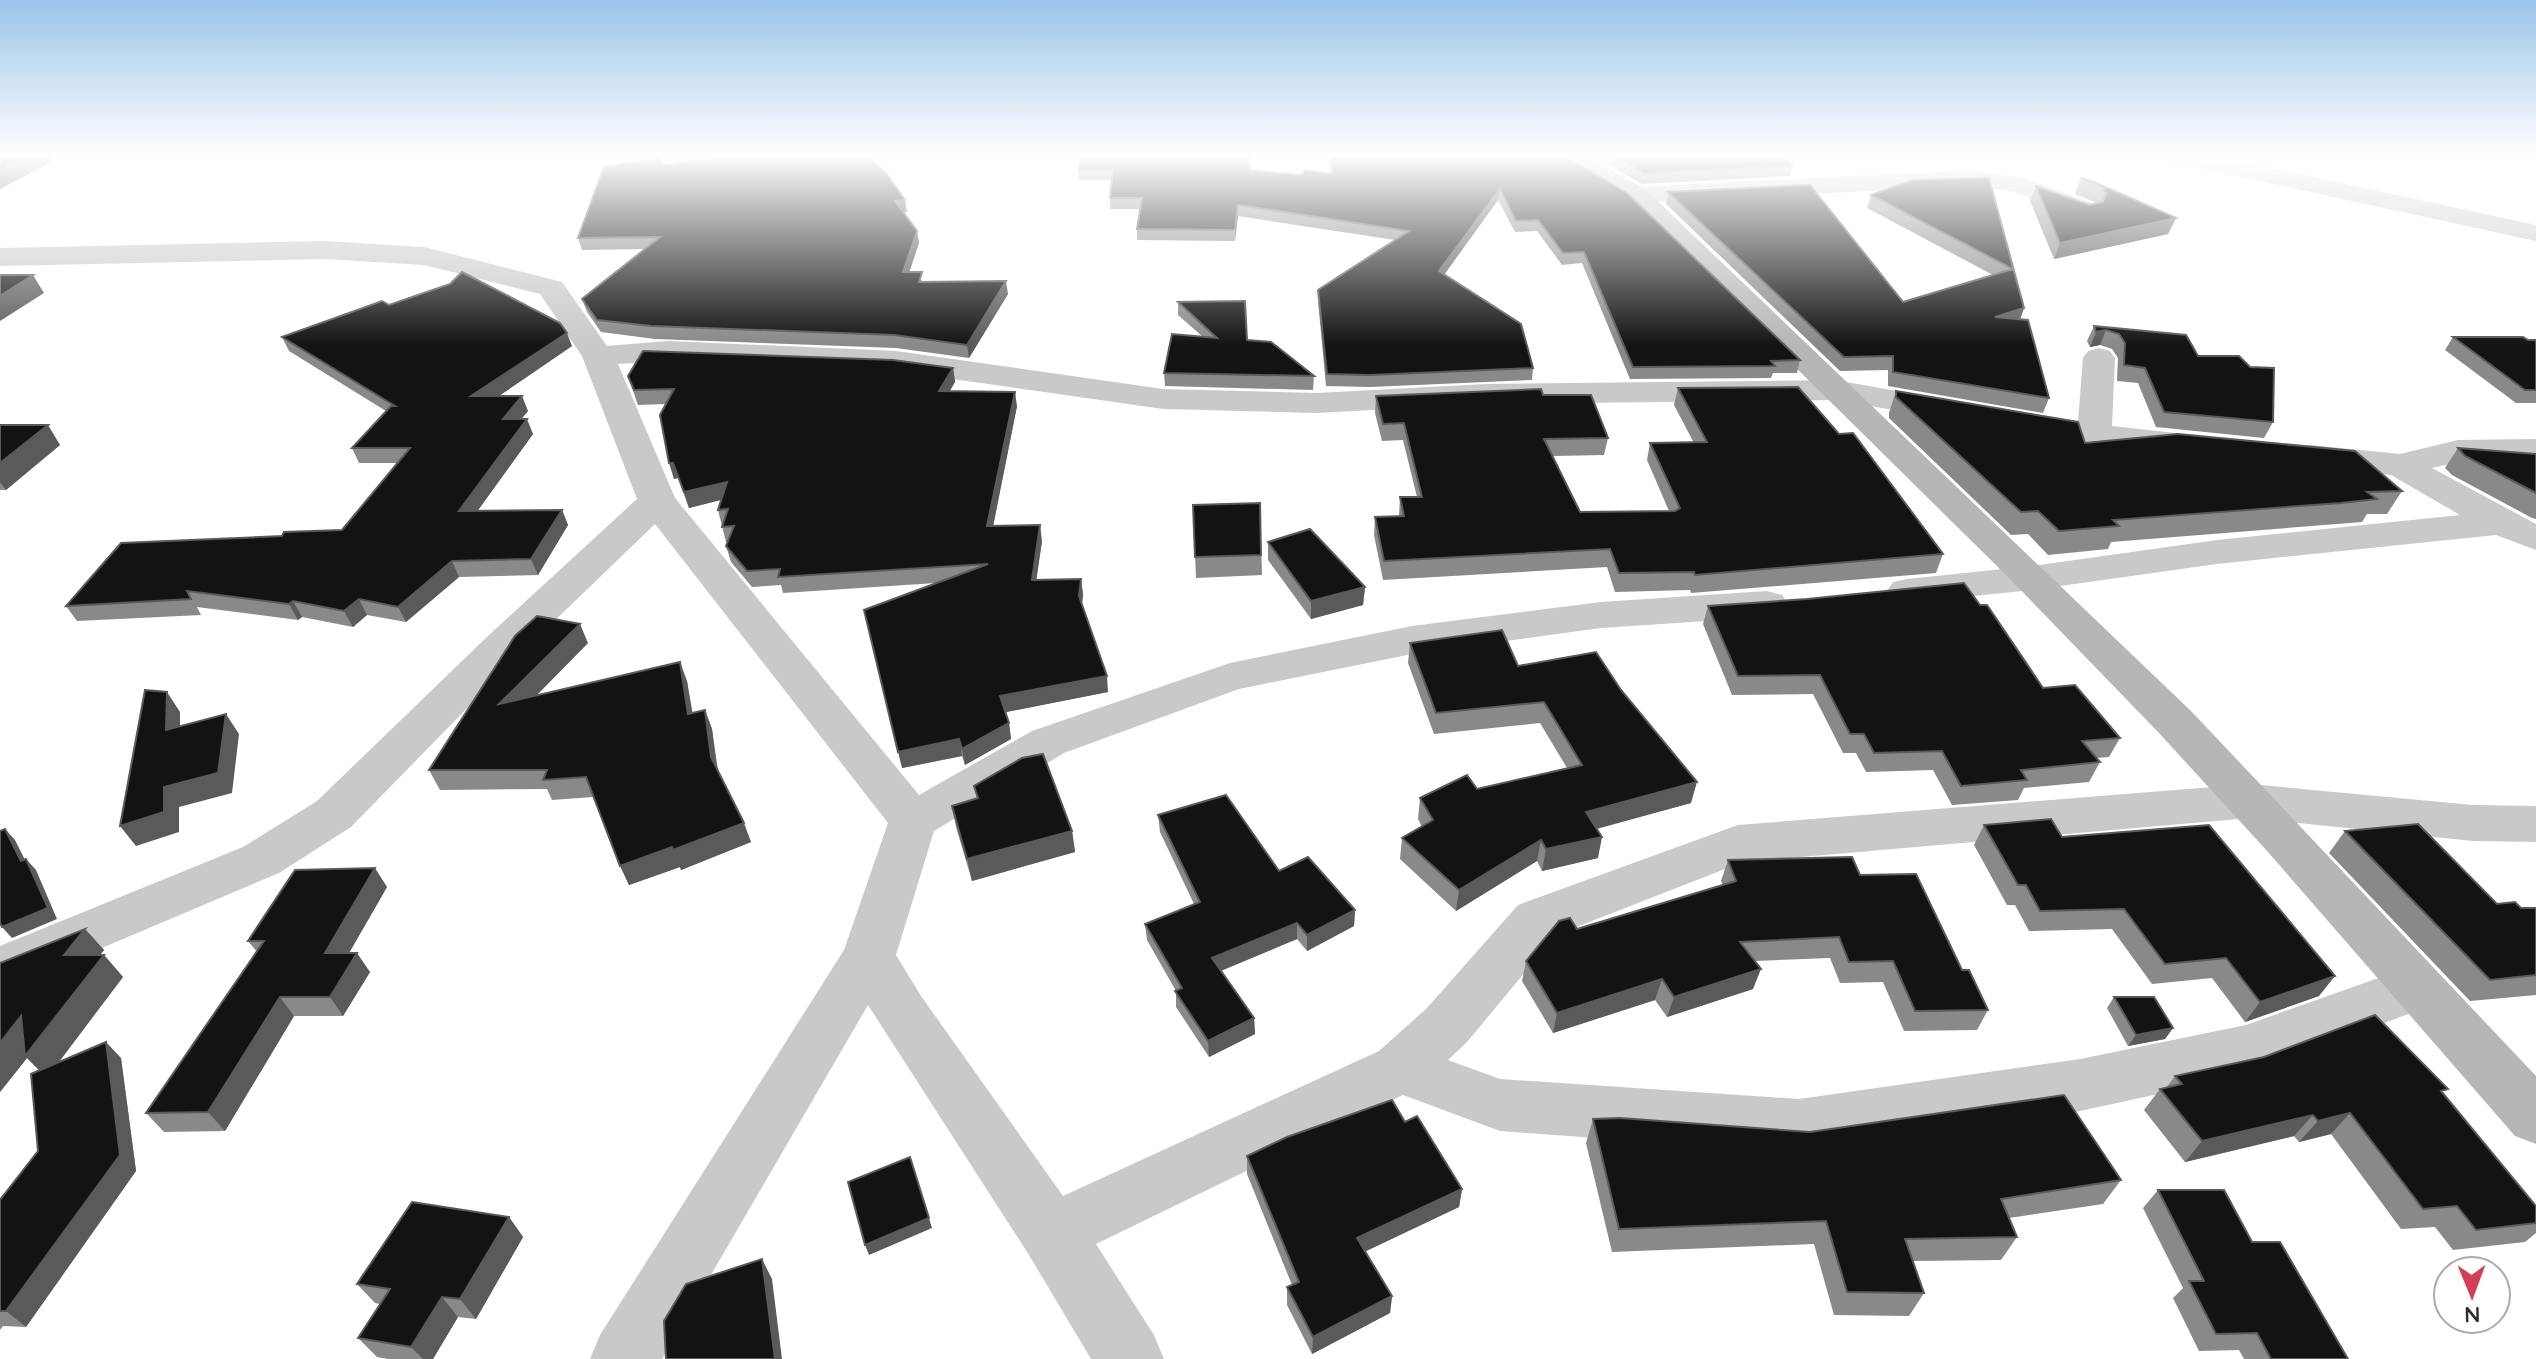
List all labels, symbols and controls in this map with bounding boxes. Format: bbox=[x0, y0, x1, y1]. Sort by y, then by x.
north arrow bbox=[2432, 1255, 2512, 1335]
text: N bbox=[2464, 1301, 2481, 1329]

